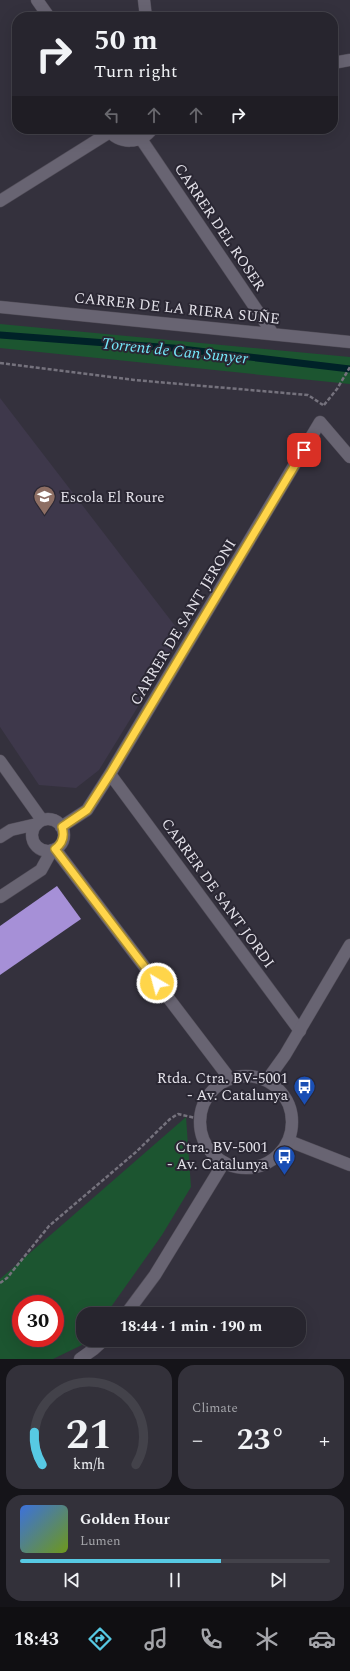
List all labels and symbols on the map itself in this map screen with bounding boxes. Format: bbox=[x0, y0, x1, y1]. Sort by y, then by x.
street label: CARRER DEL ROSER bbox=[168, 159, 271, 296]
street label: CARRER DE LA RIERA SUÑE bbox=[73, 286, 281, 331]
water label: Torrent de Can Sunyer bbox=[101, 331, 250, 371]
pin bbox=[287, 433, 321, 467]
school or university icon: Escola El Roure bbox=[32, 484, 58, 517]
place label: Escola El Roure bbox=[60, 486, 165, 509]
street label: CARRER DE SANT JERONI bbox=[125, 535, 242, 710]
street label: CARRER DE SANT JORDI bbox=[155, 814, 280, 973]
position arrow bbox=[136, 962, 178, 1004]
place label: Rtda. Ctra. BV-5001 - Av. Catalunya bbox=[157, 1067, 289, 1107]
bus stop icon: Rtda. Ctra. BV-5001 - Av. Catalunya bbox=[291, 1074, 317, 1107]
place label: Ctra. BV-5001 - Av. Catalunya bbox=[167, 1136, 269, 1176]
bus stop icon: Ctra. BV-5001 - Av. Catalunya bbox=[271, 1143, 297, 1176]
speed limit sign: 30 bbox=[12, 1295, 64, 1347]

